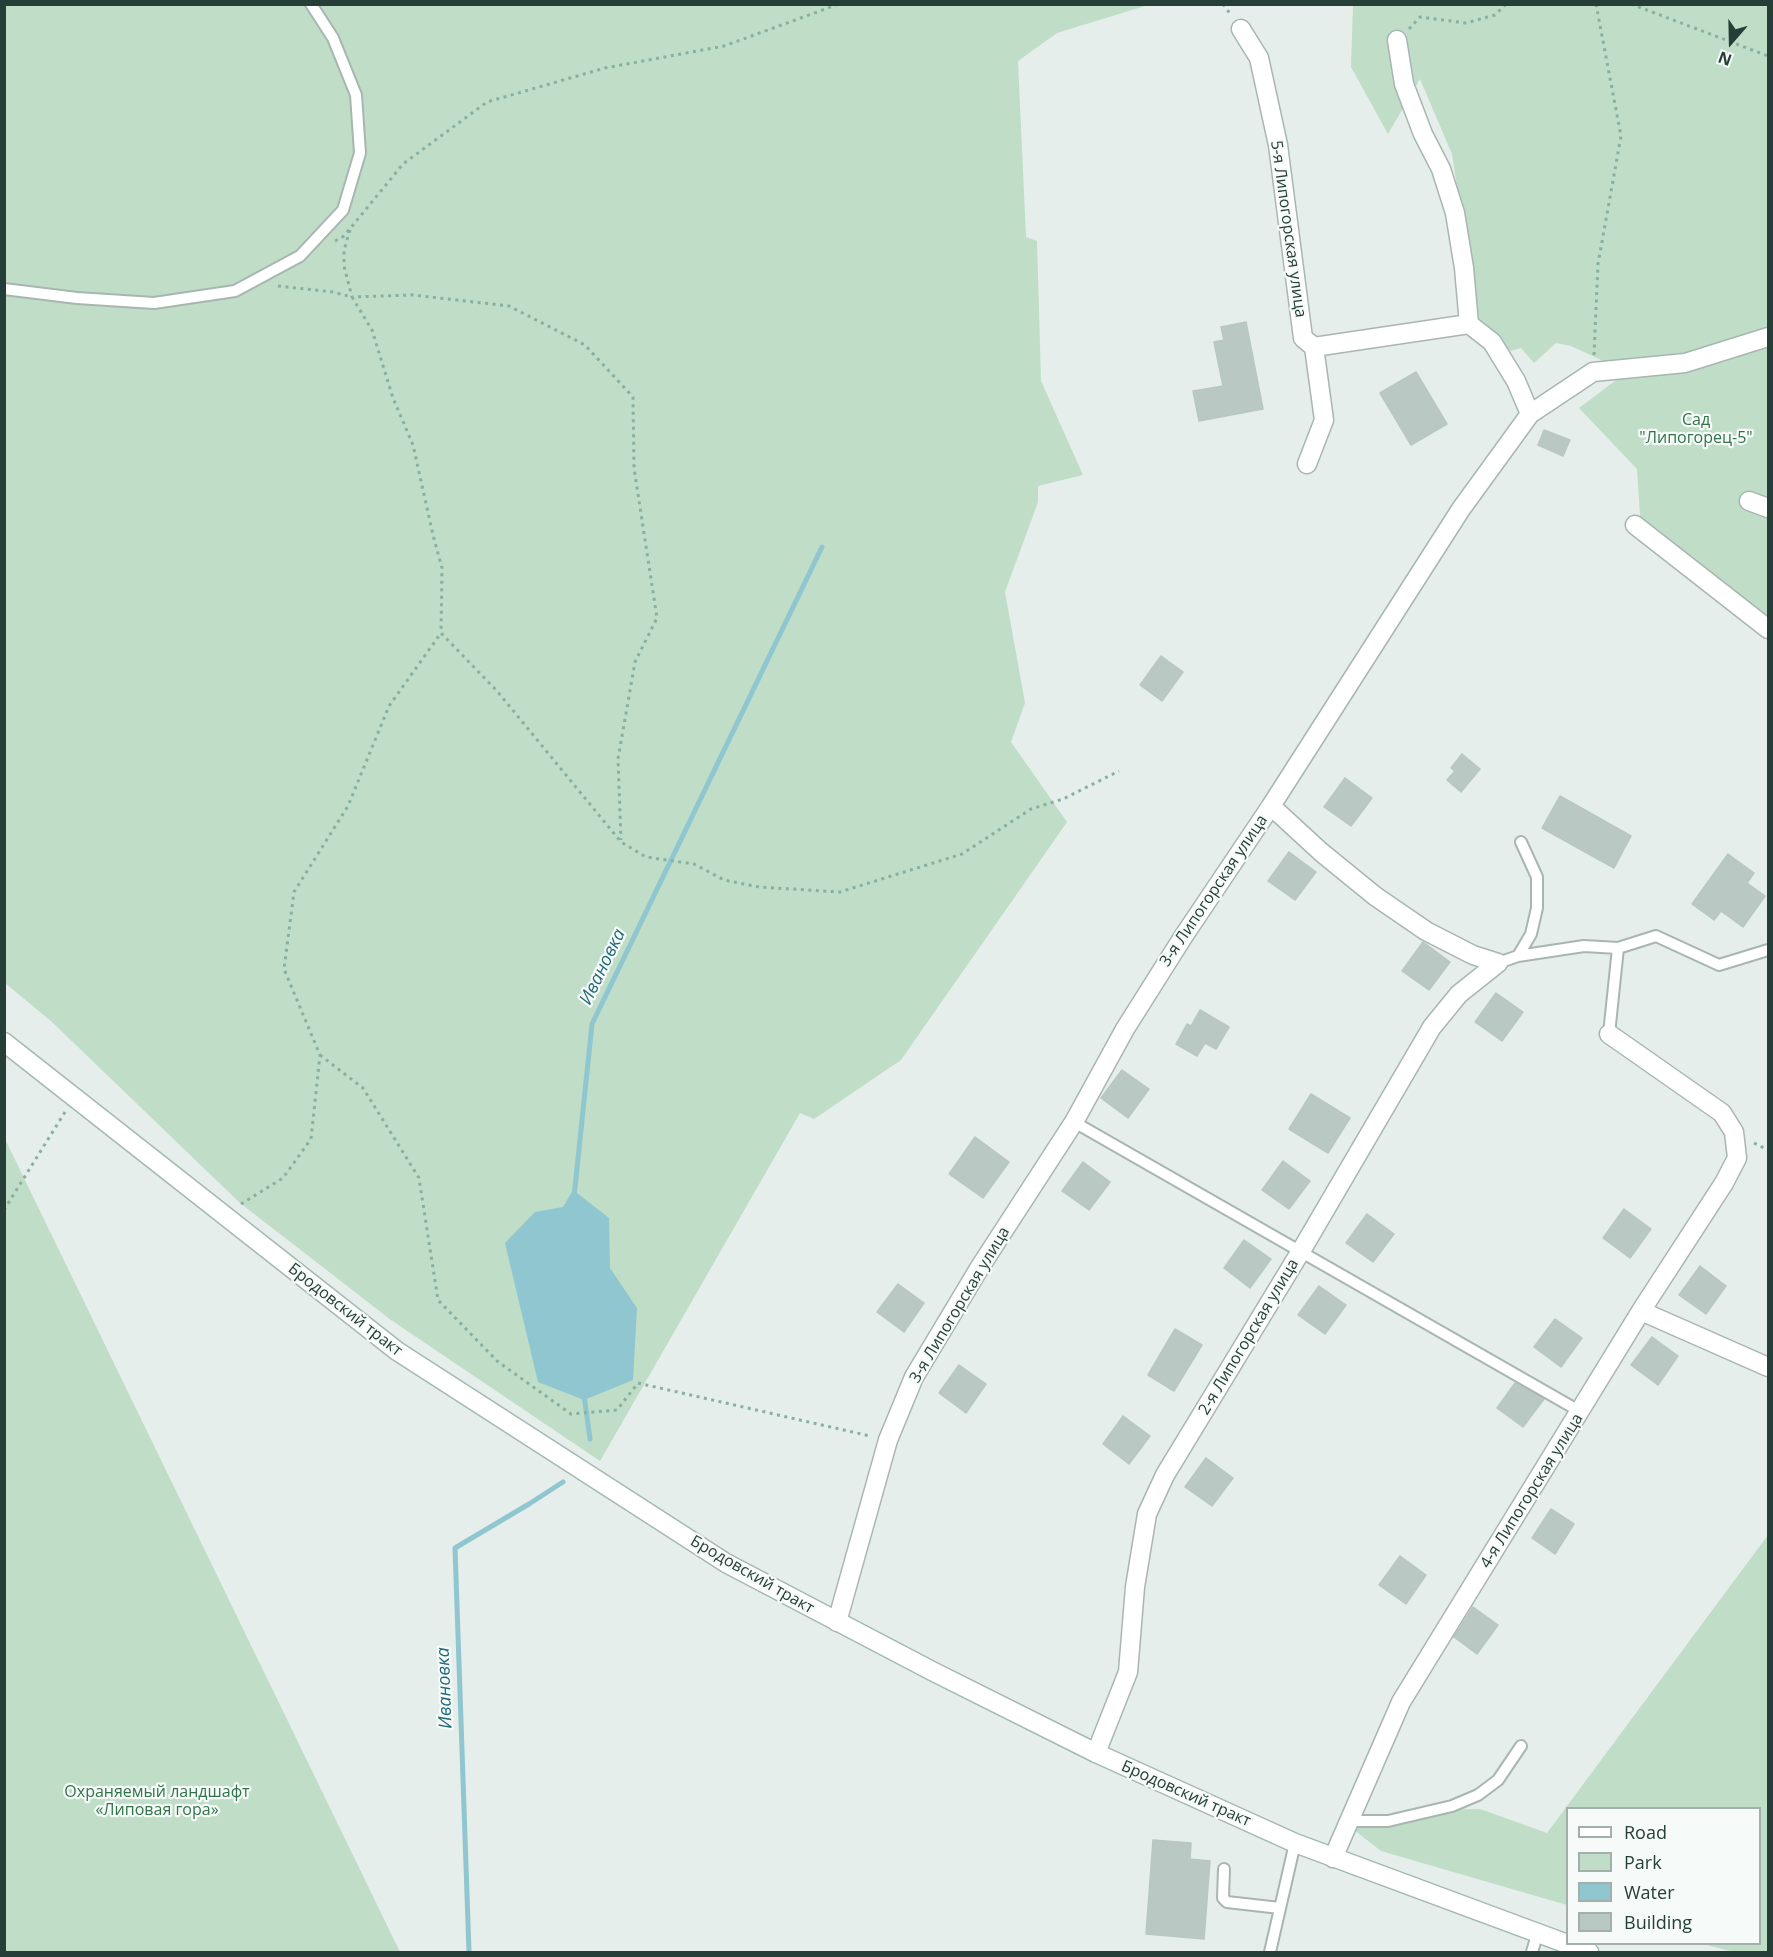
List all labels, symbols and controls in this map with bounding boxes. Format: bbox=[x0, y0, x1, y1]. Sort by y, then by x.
north arrow bbox=[1701, 12, 1761, 72]
text: N bbox=[1715, 46, 1735, 71]
street label: 5-я Липогорская улица bbox=[1266, 139, 1310, 319]
park label: Сад "Липогорец-5" bbox=[1639, 410, 1753, 448]
street label: 3-я Липогорская улица bbox=[1156, 812, 1272, 970]
water label: Ивановка bbox=[575, 926, 631, 1008]
street label: 3-я Липогорская улица bbox=[906, 1223, 1014, 1387]
street label: 2-я Липогорская улица bbox=[1195, 1255, 1303, 1419]
street label: Бродовский тракт bbox=[284, 1259, 406, 1361]
street label: 4-я Липогорская улица bbox=[1477, 1410, 1587, 1572]
street label: Бродовский тракт bbox=[687, 1532, 817, 1618]
water label: Ивановка bbox=[433, 1647, 457, 1729]
street label: Бродовский тракт bbox=[1118, 1757, 1254, 1831]
park label: Охраняемый ландшафт «Липовая гора» bbox=[64, 1782, 250, 1820]
legend bbox=[1566, 1807, 1761, 1945]
text: Road bbox=[1624, 1820, 1667, 1844]
text: Park bbox=[1624, 1850, 1662, 1874]
text: Water bbox=[1624, 1880, 1675, 1904]
text: Building bbox=[1624, 1910, 1692, 1934]

